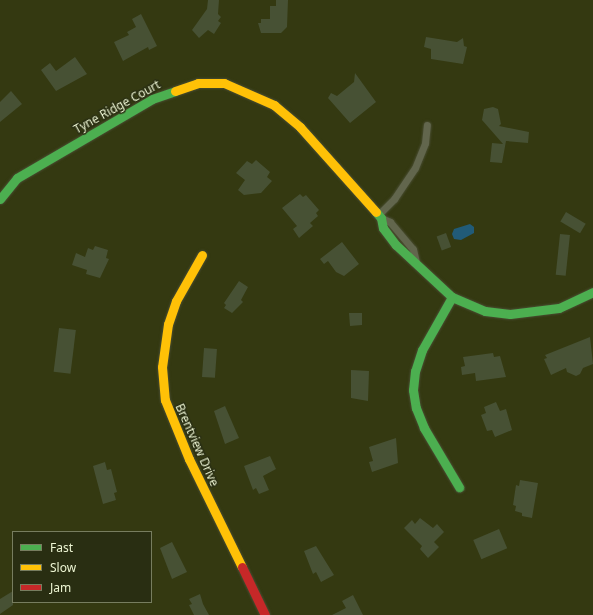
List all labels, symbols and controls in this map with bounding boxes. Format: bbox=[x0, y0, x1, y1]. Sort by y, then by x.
street label: Tyne Ridge Court bbox=[71, 77, 163, 137]
street label: Brentview Drive bbox=[172, 401, 222, 489]
legend bbox=[12, 531, 152, 603]
text: Fast bbox=[50, 539, 73, 556]
text: Slow bbox=[50, 559, 76, 576]
text: Jam bbox=[50, 579, 71, 596]

